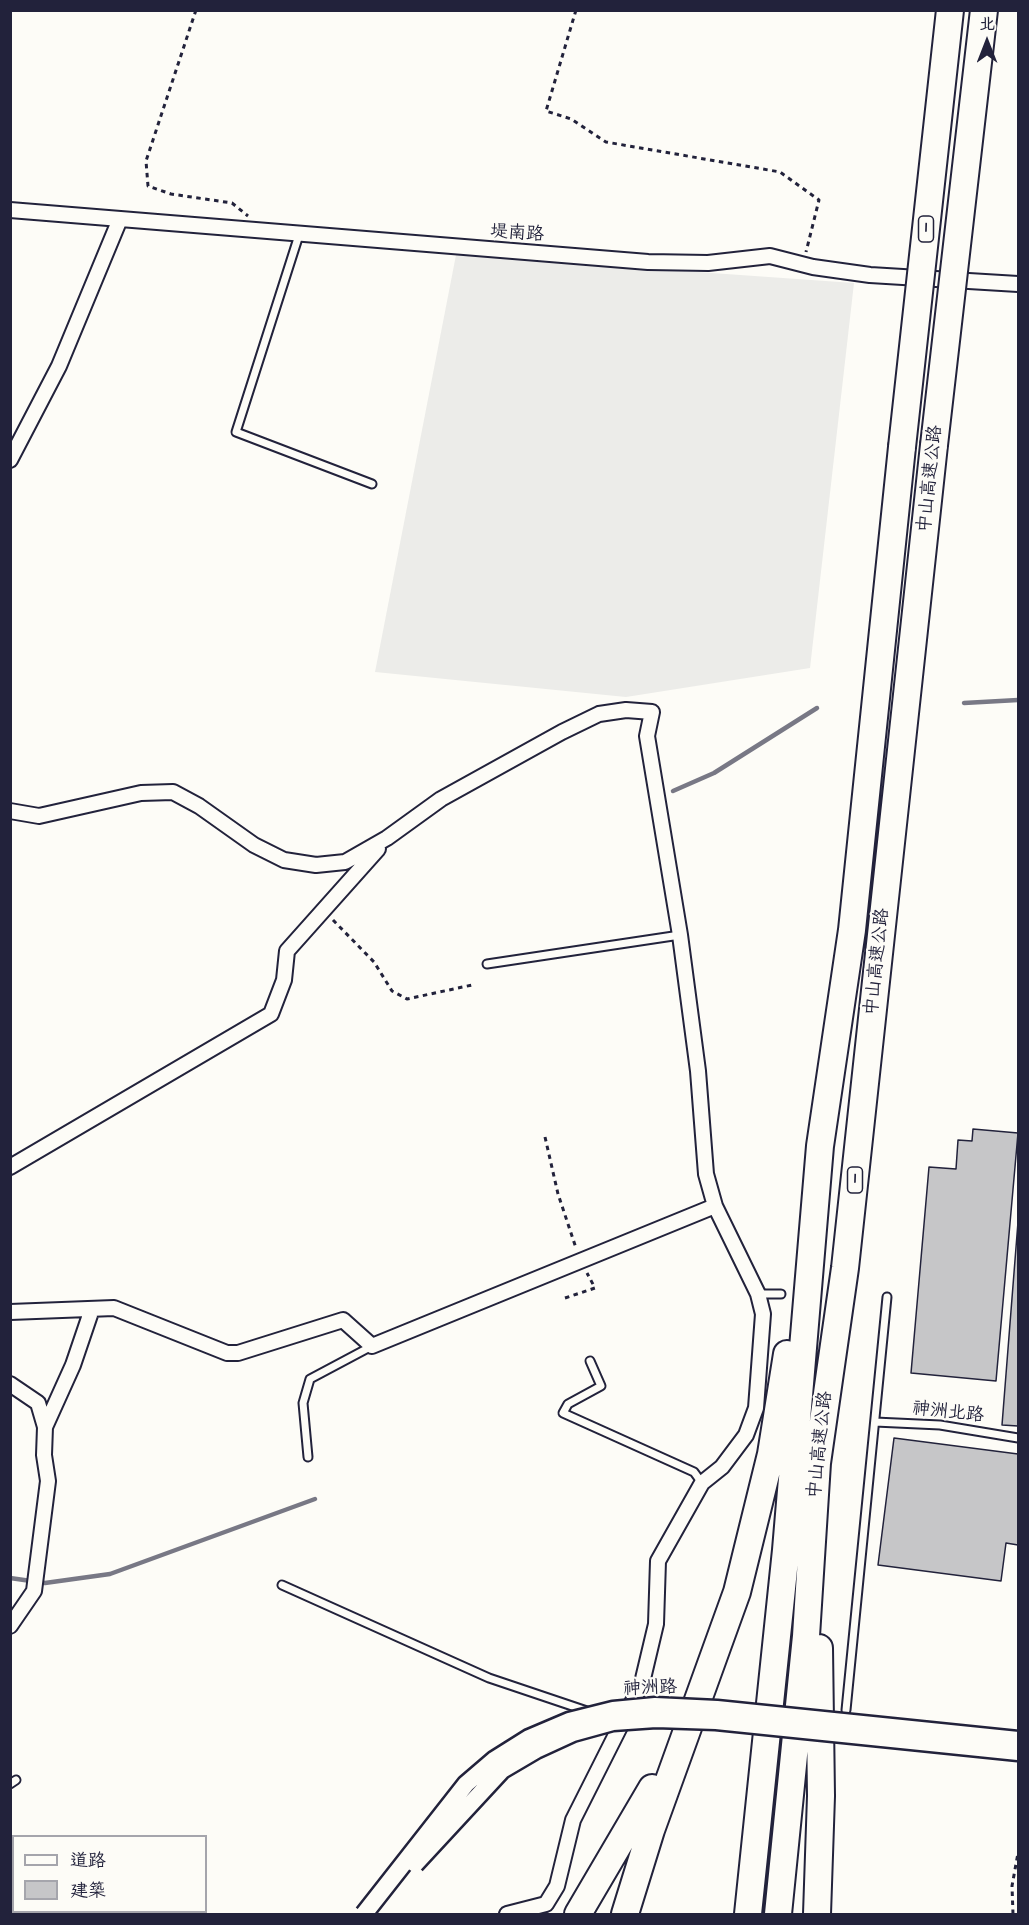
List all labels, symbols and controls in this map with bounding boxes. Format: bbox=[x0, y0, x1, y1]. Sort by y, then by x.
north arrow bbox=[957, 12, 1017, 72]
text: 北 bbox=[979, 13, 995, 35]
road number: 1 bbox=[918, 216, 934, 242]
street label: 堤南路 bbox=[489, 221, 545, 247]
street label: 中山高速公路 bbox=[915, 424, 947, 534]
street label: 中山高速公路 bbox=[862, 907, 894, 1017]
road number: 1 bbox=[848, 1167, 862, 1193]
street label: 中山高速公路 bbox=[805, 1390, 837, 1500]
street label: 神洲北路 bbox=[911, 1398, 985, 1428]
street label: 神洲路 bbox=[623, 1677, 677, 1701]
legend bbox=[12, 1835, 207, 1913]
text: 道路 bbox=[70, 1848, 106, 1873]
text: 建築 bbox=[70, 1878, 106, 1903]

